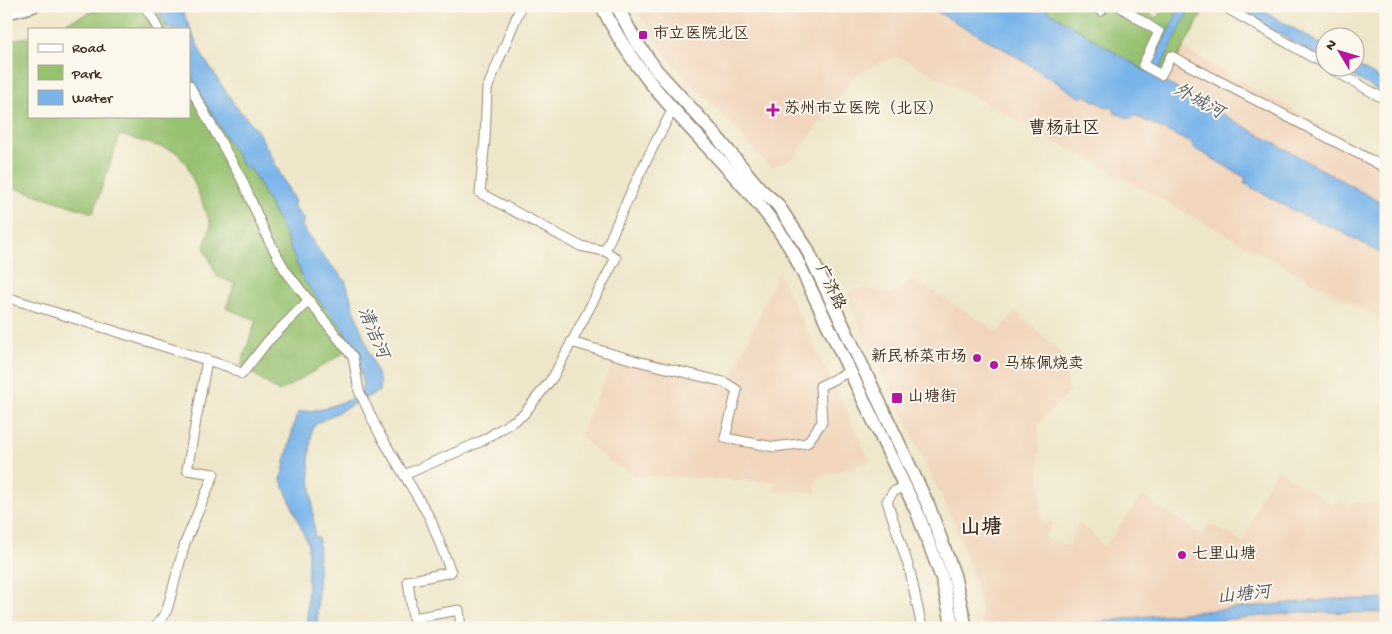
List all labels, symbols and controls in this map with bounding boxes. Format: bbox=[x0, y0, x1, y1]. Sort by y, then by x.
place label: 市立医院北区 bbox=[653, 25, 749, 45]
legend bbox=[28, 28, 190, 118]
north arrow bbox=[1314, 28, 1364, 78]
marker: 市立医院北区 bbox=[637, 29, 649, 41]
text: N bbox=[1322, 37, 1341, 54]
text: Road bbox=[72, 40, 106, 58]
text: Park bbox=[71, 66, 102, 84]
water label: 外城河 bbox=[1169, 79, 1230, 126]
text: Water bbox=[72, 90, 114, 108]
place label: 苏州市立医院（北区） bbox=[784, 99, 944, 120]
marker: 苏州市立医院（北区） bbox=[766, 103, 780, 117]
district label: 曹杨社区 bbox=[1028, 118, 1100, 140]
street label: 广济路 bbox=[810, 261, 850, 314]
water label: 清洁河 bbox=[352, 304, 394, 365]
place label: 新民桥菜市场 bbox=[871, 347, 967, 368]
marker: 新民桥菜市场 bbox=[971, 352, 983, 364]
place label: 马栋佩烧卖 bbox=[1004, 355, 1084, 375]
marker: 马栋佩烧卖 bbox=[988, 359, 1000, 371]
place label: 山塘街 bbox=[908, 388, 956, 408]
marker: 山塘街 bbox=[890, 391, 904, 405]
district label: 山塘 bbox=[960, 515, 1002, 542]
place label: 七里山塘 bbox=[1192, 545, 1256, 565]
marker: 七里山塘 bbox=[1176, 549, 1188, 561]
water label: 山塘河 bbox=[1216, 581, 1275, 609]

